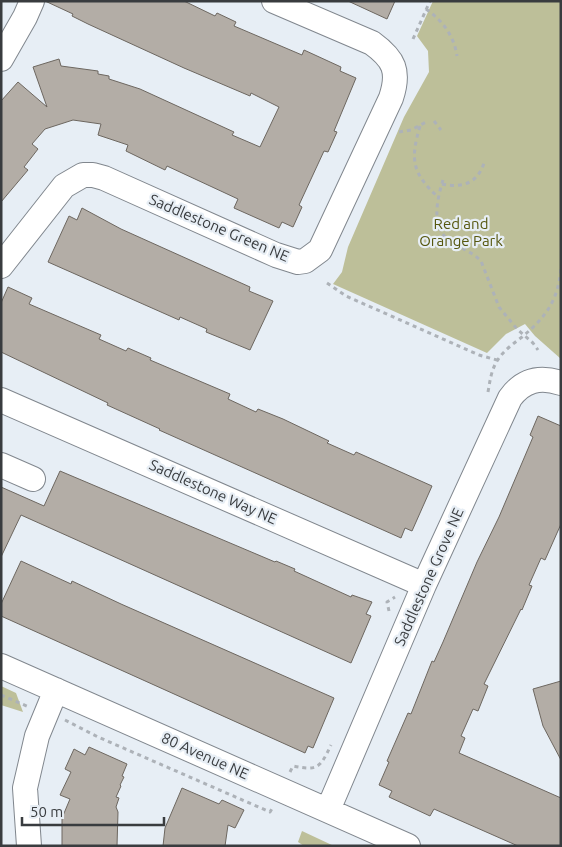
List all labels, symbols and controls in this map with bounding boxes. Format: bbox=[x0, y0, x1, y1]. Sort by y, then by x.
street label: Saddlestone Green NE bbox=[147, 190, 292, 265]
park label: Red and Orange Park bbox=[419, 215, 503, 249]
street label: Saddlestone Way NE bbox=[147, 456, 280, 527]
street label: Saddlestone Grove NE bbox=[390, 505, 467, 648]
street label: 80 Avenue NE bbox=[159, 729, 251, 782]
scale bar bbox=[22, 794, 165, 826]
text: 50 m bbox=[30, 803, 63, 820]

